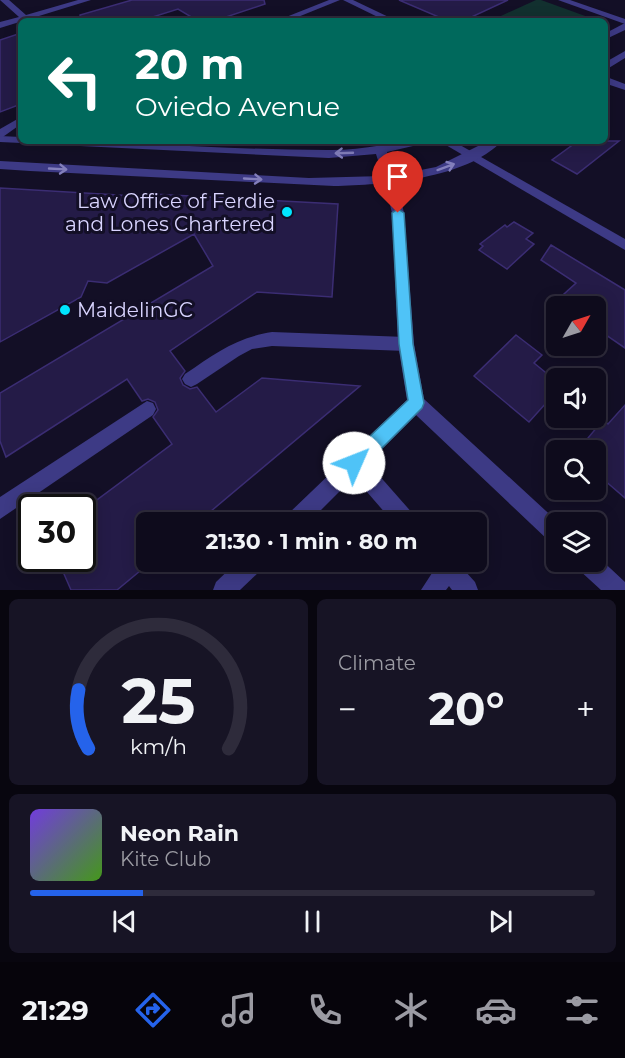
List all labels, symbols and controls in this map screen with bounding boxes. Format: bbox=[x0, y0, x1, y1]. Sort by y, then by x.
text: 20 m bbox=[135, 38, 244, 90]
icon: left bbox=[36, 42, 114, 120]
text: Oviedo Avenue bbox=[135, 90, 340, 123]
one-way arrow bbox=[335, 147, 355, 159]
pin bbox=[372, 151, 423, 213]
icon: arrive bbox=[381, 160, 414, 193]
one-way arrow bbox=[436, 161, 455, 172]
one-way arrow bbox=[48, 164, 68, 175]
one-way arrow bbox=[243, 173, 263, 184]
place label: Law Office of Ferdie and Lones Chartered bbox=[65, 189, 275, 236]
marker: Law Office of Ferdie and Lones Chartered bbox=[280, 205, 294, 219]
north arrow bbox=[546, 296, 606, 356]
map controls bbox=[546, 296, 606, 572]
place label: MaidelinGC bbox=[77, 298, 193, 322]
marker: MaidelinGC bbox=[58, 303, 72, 317]
button: sound bbox=[546, 368, 606, 428]
position arrow bbox=[322, 431, 386, 495]
button: search bbox=[546, 440, 606, 500]
speed limit sign: 30 bbox=[18, 494, 96, 572]
button: layers bbox=[546, 512, 606, 572]
text: 21:30 · 1 min · 80 m bbox=[205, 528, 418, 555]
text: Climate bbox=[338, 651, 416, 675]
text: 25 bbox=[122, 663, 195, 739]
text: 20° bbox=[429, 681, 504, 736]
text: − bbox=[338, 689, 357, 729]
text: + bbox=[576, 689, 595, 729]
text: km/h bbox=[130, 733, 187, 759]
text: Neon Rain bbox=[120, 820, 239, 847]
text: Kite Club bbox=[120, 847, 211, 871]
icon: previous bbox=[108, 905, 141, 938]
icon: pause bbox=[296, 905, 329, 938]
icon: next bbox=[484, 905, 517, 938]
icon: directions bbox=[132, 989, 174, 1031]
icon: music bbox=[218, 989, 260, 1031]
icon: phone bbox=[304, 989, 346, 1031]
icon: climate bbox=[390, 989, 432, 1031]
icon: car bbox=[475, 989, 517, 1031]
icon: filters bbox=[561, 989, 603, 1031]
text: 21:29 bbox=[22, 994, 89, 1027]

